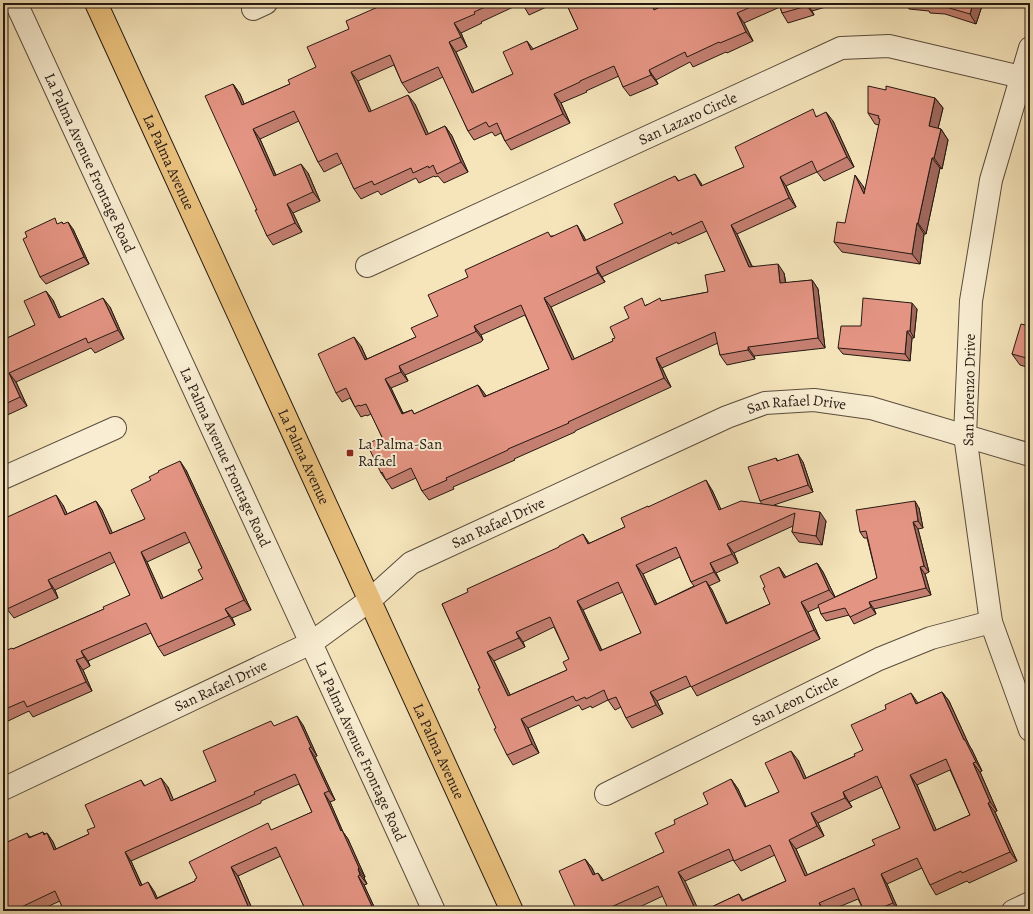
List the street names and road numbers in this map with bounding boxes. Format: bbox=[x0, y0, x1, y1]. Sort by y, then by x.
street label: La Palma Avenue Frontage Road bbox=[40, 70, 140, 257]
street label: San Lazaro Circle bbox=[635, 87, 740, 150]
street label: La Palma Avenue bbox=[138, 111, 200, 214]
street label: San Lorenzo Drive bbox=[958, 333, 980, 446]
street label: La Palma Avenue Frontage Road bbox=[175, 364, 276, 551]
street label: San Rafael Drive bbox=[744, 390, 848, 419]
street label: La Palma Avenue bbox=[273, 405, 335, 508]
street label: San Rafael Drive bbox=[448, 492, 548, 553]
street label: San Rafael Drive bbox=[171, 655, 271, 716]
street label: La Palma Avenue Frontage Road bbox=[311, 658, 411, 845]
street label: San Leon Circle bbox=[748, 670, 842, 730]
street label: La Palma Avenue bbox=[408, 700, 470, 803]

